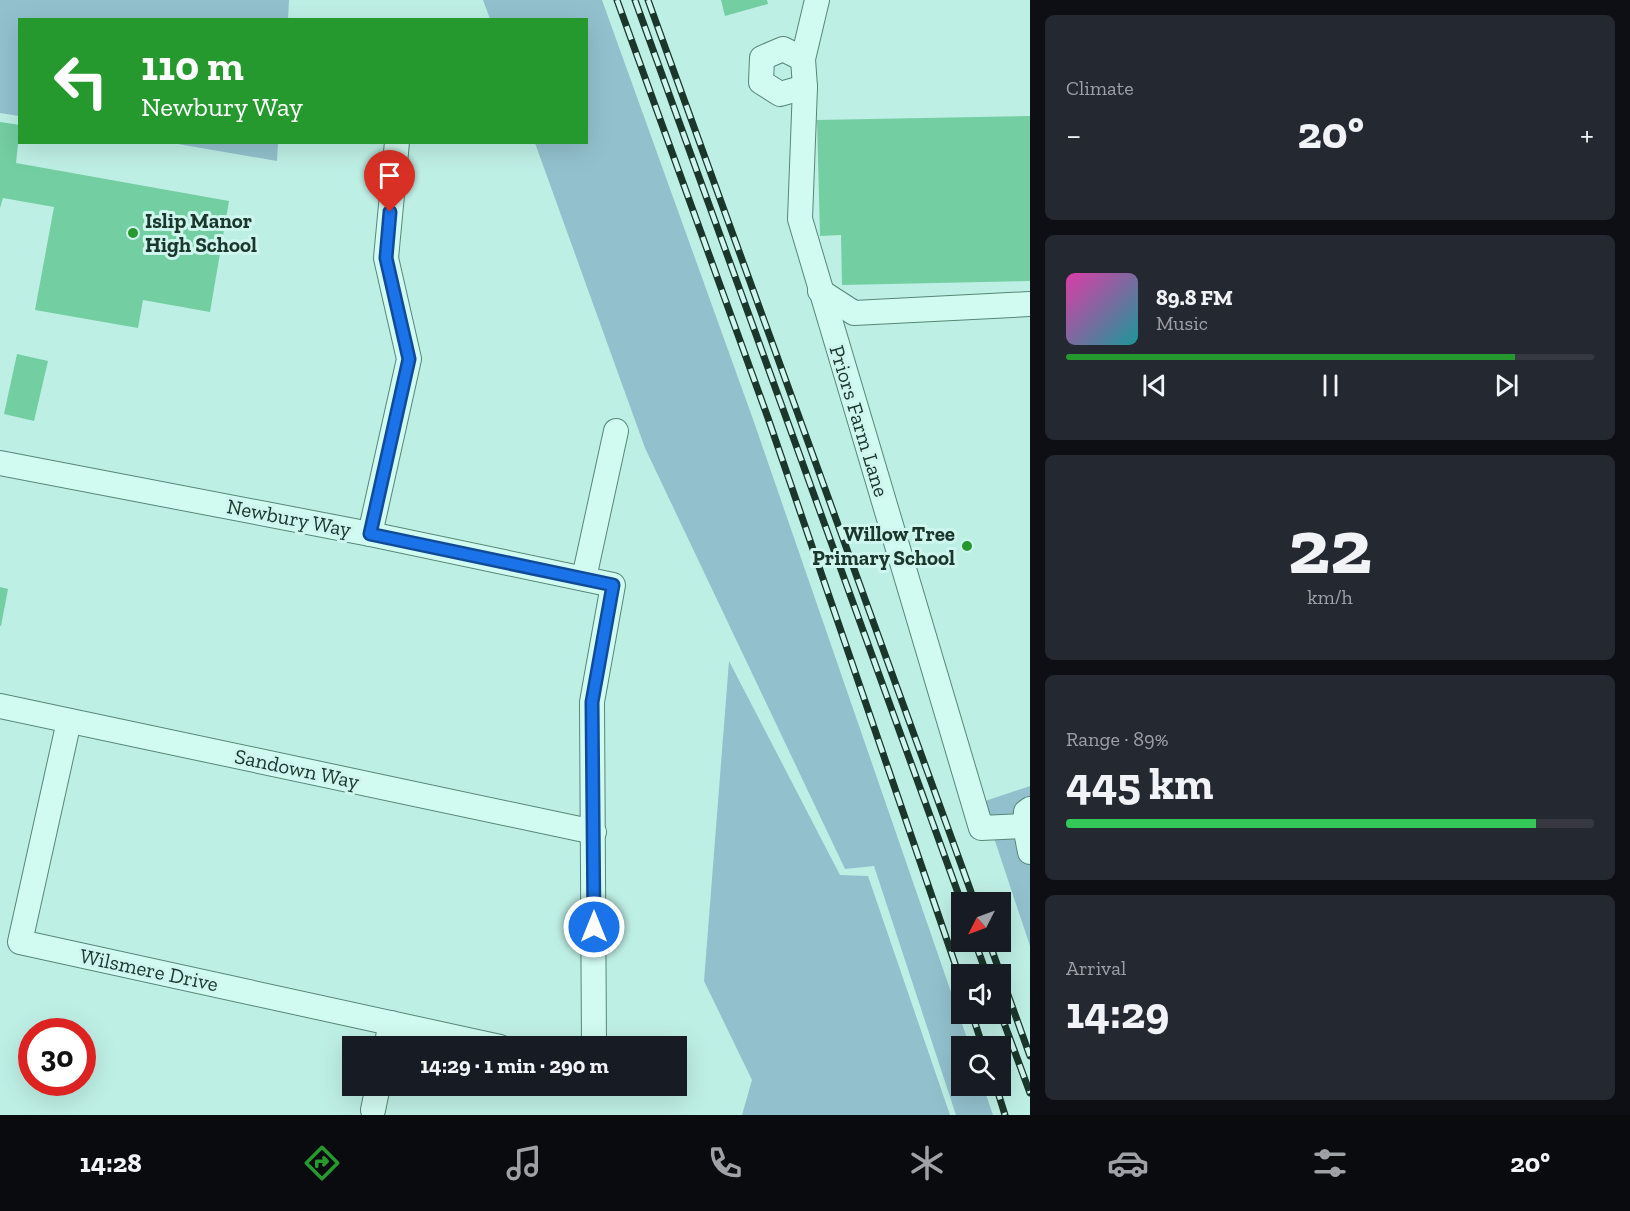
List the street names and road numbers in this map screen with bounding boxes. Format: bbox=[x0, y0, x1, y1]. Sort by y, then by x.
street label: Priors Farm Lane bbox=[825, 342, 894, 500]
street label: Newbury Way bbox=[225, 493, 354, 542]
street label: Sandown Way bbox=[232, 743, 362, 794]
street label: Wilsmere Drive bbox=[78, 943, 221, 996]

